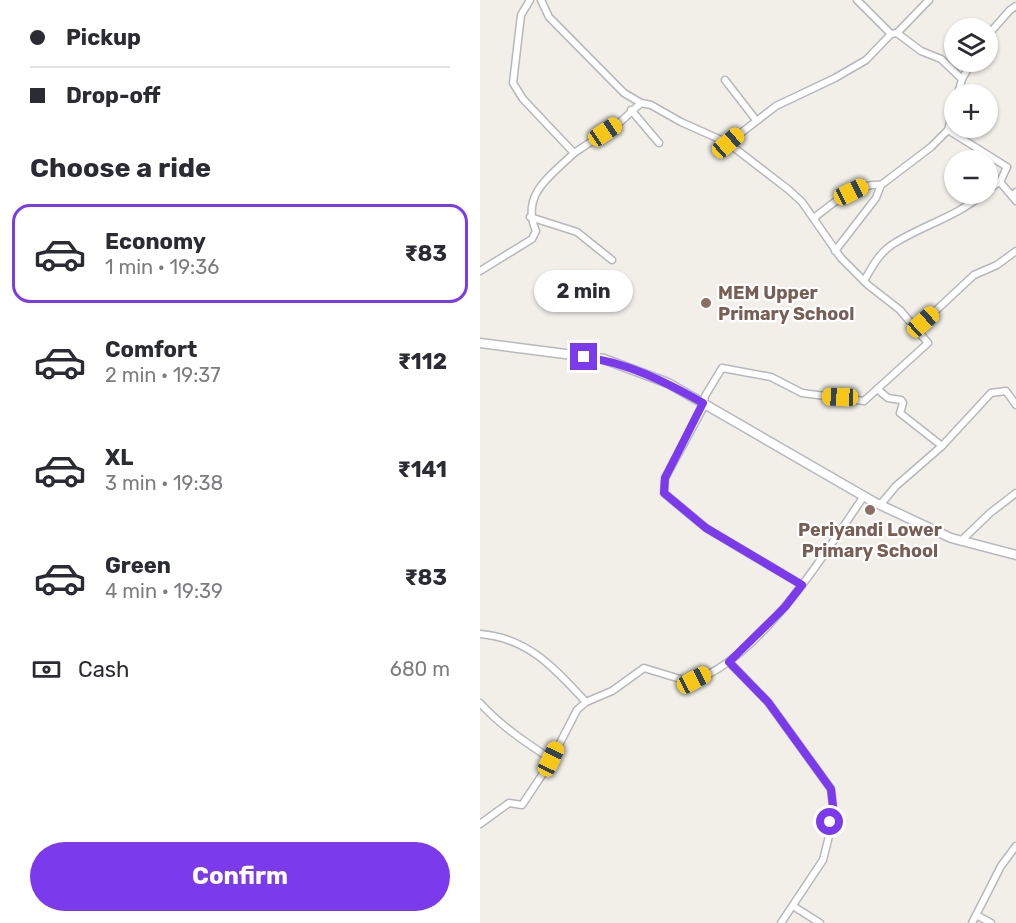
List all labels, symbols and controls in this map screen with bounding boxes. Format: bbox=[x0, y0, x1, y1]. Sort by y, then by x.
map controls bbox=[944, 18, 998, 204]
button: layers bbox=[944, 18, 998, 72]
text: Pickup bbox=[66, 24, 141, 51]
text: Drop-off bbox=[66, 82, 161, 109]
button: + bbox=[944, 84, 998, 138]
car bbox=[585, 114, 625, 150]
car bbox=[709, 124, 747, 162]
button: − bbox=[944, 150, 998, 204]
text: Choose a ride bbox=[30, 152, 211, 184]
car bbox=[831, 176, 871, 208]
icon: car bbox=[33, 227, 87, 281]
text: Economy bbox=[105, 228, 206, 255]
text: ₹83 bbox=[404, 240, 447, 267]
text: 1 min · 19:36 bbox=[105, 255, 219, 279]
callout: 2 min bbox=[534, 270, 634, 312]
text: 2 min bbox=[556, 279, 611, 303]
place label: MEM Upper Primary School bbox=[718, 282, 854, 325]
marker: MEM Upper Primary School bbox=[699, 296, 713, 310]
car bbox=[904, 303, 942, 341]
icon: car bbox=[33, 335, 87, 389]
text: Comfort bbox=[105, 336, 197, 363]
route end bbox=[570, 343, 597, 370]
text: ₹112 bbox=[398, 348, 447, 375]
text: 2 min · 19:37 bbox=[105, 363, 221, 387]
car bbox=[822, 387, 858, 407]
icon: car bbox=[33, 443, 87, 497]
text: XL bbox=[105, 444, 133, 471]
text: ₹141 bbox=[397, 456, 447, 483]
text: 3 min · 19:38 bbox=[105, 471, 223, 495]
marker: Periyandi Lower Primary School bbox=[863, 503, 877, 517]
place label: Periyandi Lower Primary School bbox=[798, 519, 942, 562]
icon: car bbox=[33, 551, 87, 605]
text: Green bbox=[105, 552, 171, 579]
text: ₹83 bbox=[404, 564, 447, 591]
text: 4 min · 19:39 bbox=[105, 579, 223, 603]
icon: cash bbox=[30, 653, 63, 686]
text: Cash bbox=[78, 656, 129, 683]
text: 680 m bbox=[390, 657, 450, 681]
car bbox=[674, 664, 714, 696]
car bbox=[535, 739, 567, 779]
route start bbox=[816, 808, 843, 835]
button: Confirm bbox=[30, 842, 450, 911]

